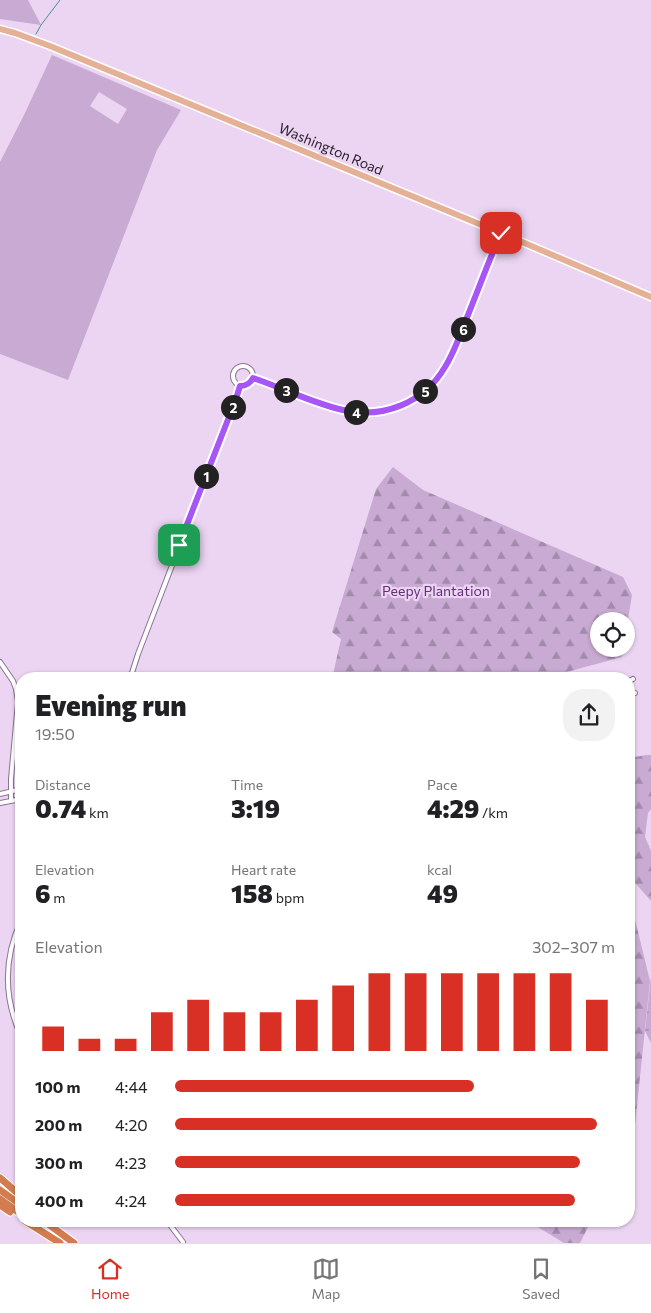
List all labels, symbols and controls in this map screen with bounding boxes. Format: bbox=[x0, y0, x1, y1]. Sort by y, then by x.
street label: Washington Road bbox=[276, 119, 386, 178]
pin bbox=[480, 212, 522, 254]
icon: check bbox=[487, 219, 515, 247]
pin: 6 bbox=[450, 316, 476, 342]
text: 6 bbox=[459, 321, 468, 338]
pin: 3 bbox=[274, 378, 298, 402]
pin: 5 bbox=[412, 378, 438, 404]
text: 3 bbox=[282, 382, 291, 399]
text: 5 bbox=[421, 383, 430, 400]
pin: 2 bbox=[220, 394, 246, 420]
text: 2 bbox=[230, 399, 237, 416]
pin: 4 bbox=[344, 400, 368, 424]
text: 4 bbox=[352, 404, 361, 421]
pin: 1 bbox=[194, 464, 218, 488]
text: 1 bbox=[203, 468, 210, 485]
pin bbox=[158, 524, 200, 566]
icon: arrive bbox=[165, 531, 193, 559]
park label: Peepy Plantation bbox=[382, 582, 490, 599]
map controls bbox=[590, 612, 635, 657]
button: locate bbox=[590, 612, 635, 657]
text: Evening run bbox=[35, 688, 187, 722]
button: share bbox=[563, 689, 615, 741]
text: 19:50 bbox=[35, 724, 75, 743]
text: Distance bbox=[35, 776, 91, 793]
text: Time bbox=[231, 776, 263, 793]
text: Pace bbox=[427, 776, 457, 793]
text: 0.74 bbox=[35, 793, 86, 823]
text: 3:19 bbox=[231, 793, 280, 823]
text: 4:29 bbox=[427, 793, 479, 823]
text: km bbox=[86, 804, 109, 821]
text: /km bbox=[479, 804, 508, 821]
text: Elevation bbox=[35, 861, 94, 878]
text: Heart rate bbox=[231, 861, 296, 878]
text: kcal bbox=[427, 861, 452, 878]
text: 6 bbox=[35, 878, 51, 908]
text: 158 bbox=[231, 878, 273, 908]
text: 49 bbox=[427, 878, 458, 908]
text: m bbox=[51, 889, 65, 906]
text: bpm bbox=[273, 889, 304, 906]
text: Elevation bbox=[35, 937, 103, 956]
text: 302–307 m bbox=[532, 937, 615, 956]
text: 100 m bbox=[35, 1077, 81, 1096]
text: 4:44 bbox=[115, 1077, 148, 1096]
text: 200 m bbox=[35, 1115, 82, 1134]
text: 4:20 bbox=[115, 1115, 148, 1134]
text: 300 m bbox=[35, 1153, 83, 1172]
text: 4:23 bbox=[115, 1153, 146, 1172]
text: 400 m bbox=[35, 1191, 83, 1210]
text: 4:24 bbox=[115, 1191, 147, 1210]
tab: Home bbox=[91, 1255, 129, 1302]
tab: Map bbox=[311, 1255, 340, 1302]
tab: Saved bbox=[522, 1255, 560, 1302]

